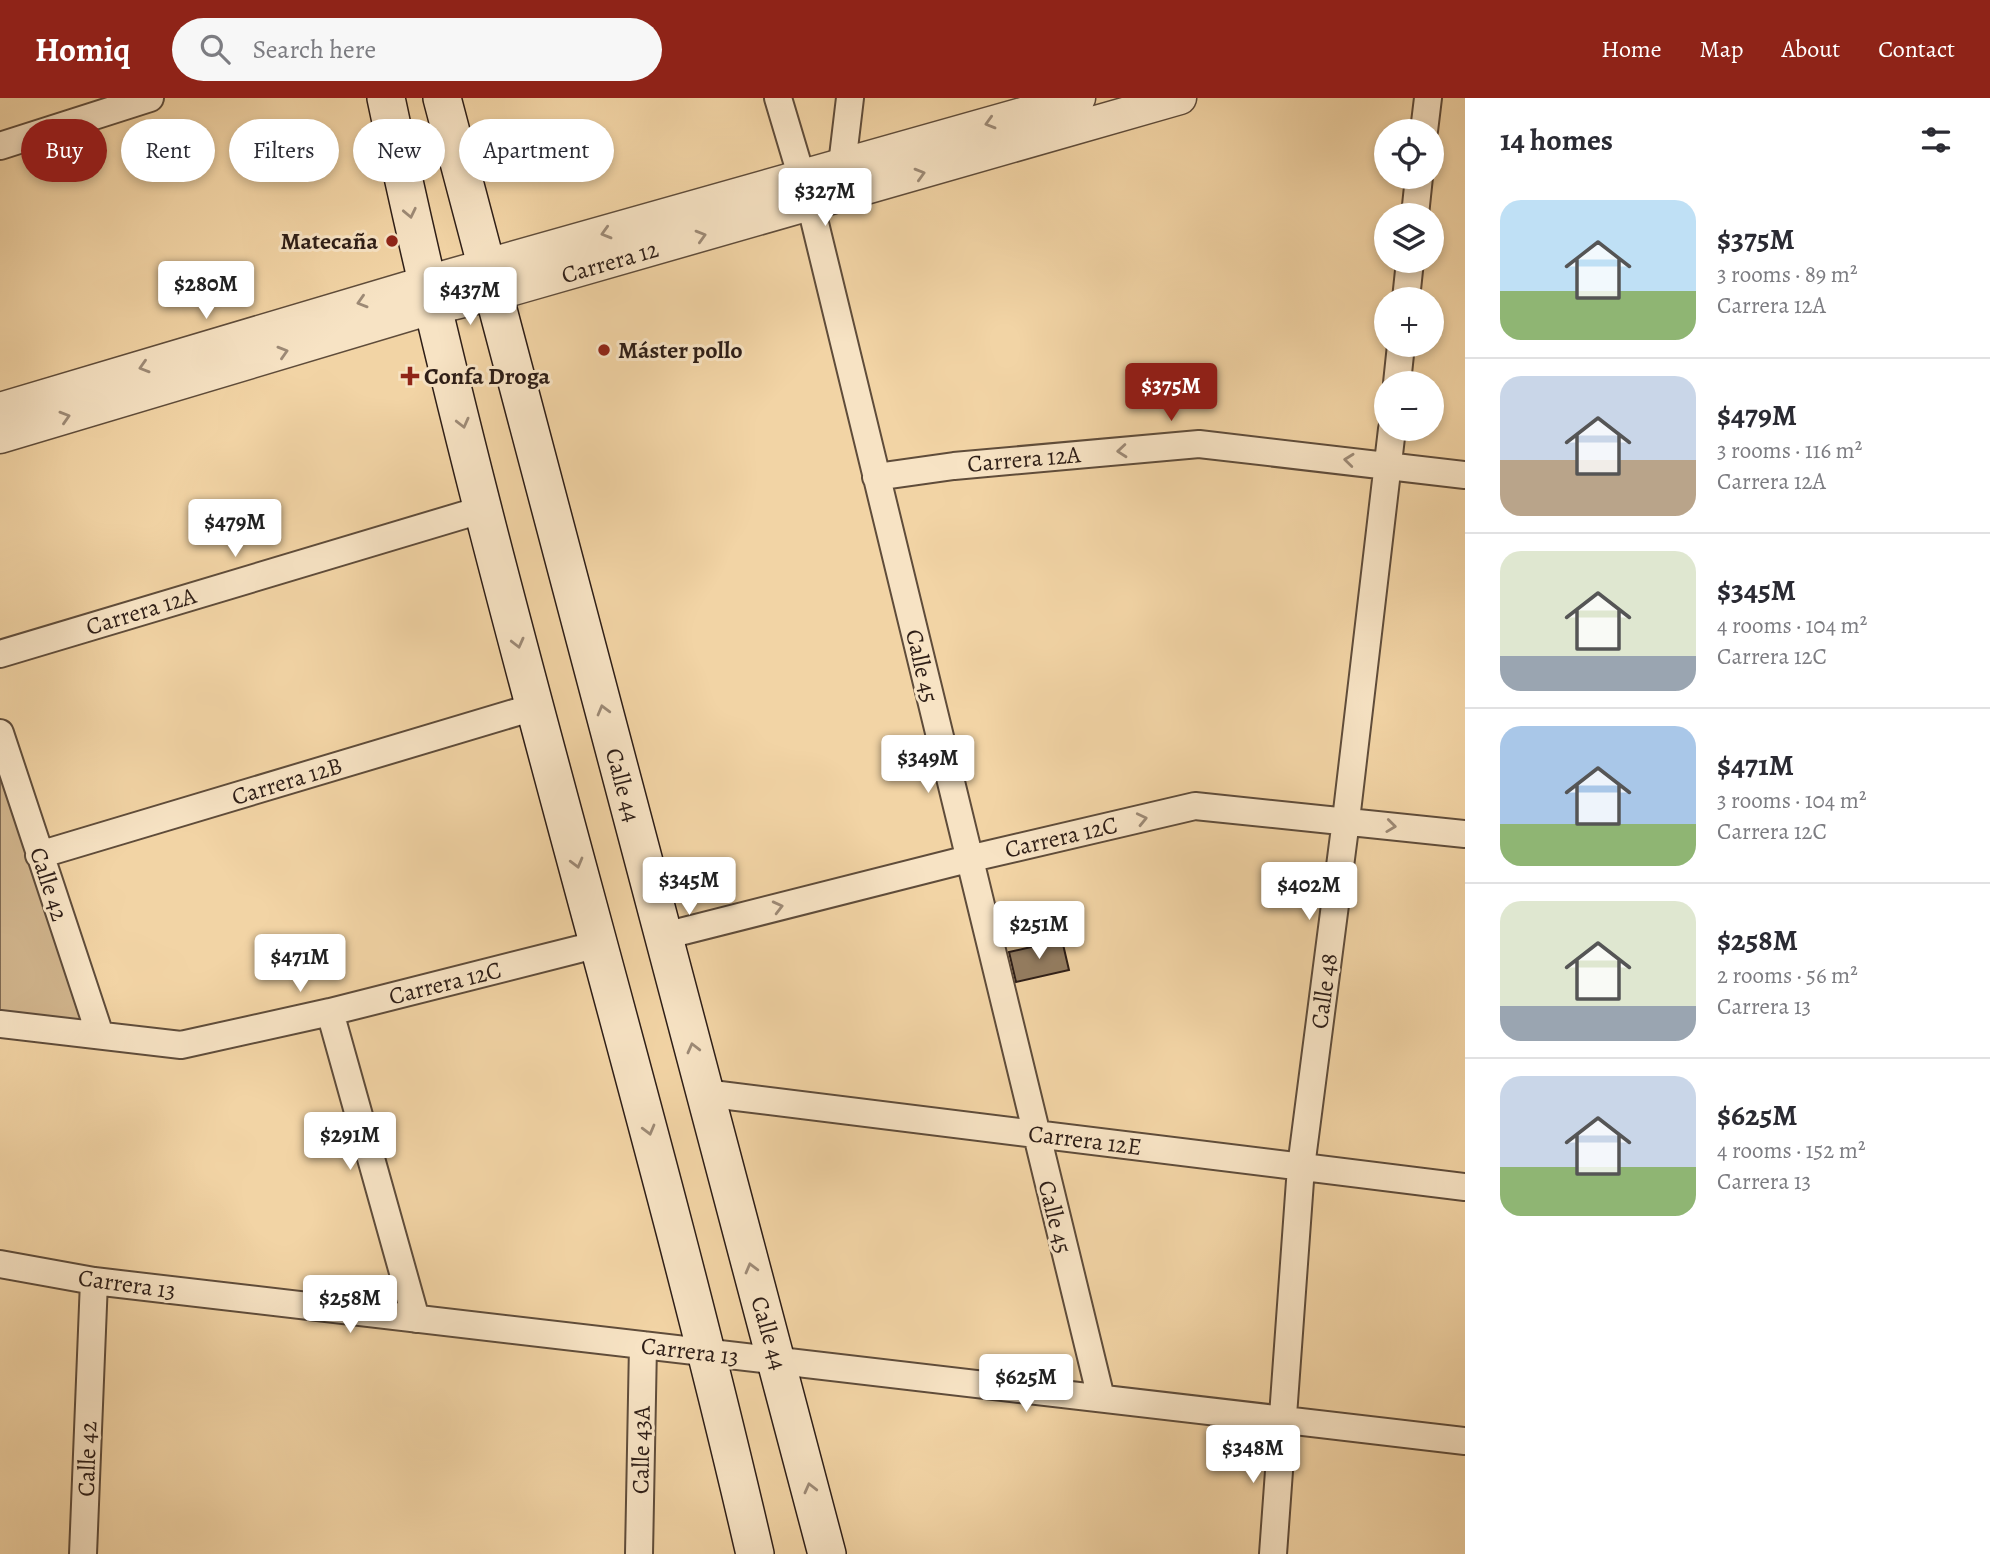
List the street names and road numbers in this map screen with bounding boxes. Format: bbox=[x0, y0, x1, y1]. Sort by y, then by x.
street label: Carrera 12 bbox=[558, 233, 662, 291]
street label: Carrera 12A bbox=[966, 438, 1083, 480]
street label: Carrera 12A bbox=[82, 579, 201, 643]
street label: Calle 45 bbox=[898, 626, 946, 706]
street label: Calle 44 bbox=[598, 745, 648, 826]
street label: Carrera 12B bbox=[228, 749, 346, 813]
street label: Carrera 12C bbox=[1002, 809, 1120, 865]
street label: Calle 42 bbox=[22, 843, 76, 925]
street label: Calle 48 bbox=[1303, 951, 1345, 1031]
street label: Carrera 12C bbox=[386, 954, 504, 1012]
street label: Carrera 12E bbox=[1027, 1117, 1143, 1163]
street label: Calle 45 bbox=[1030, 1177, 1080, 1257]
street label: Carrera 13 bbox=[76, 1261, 178, 1307]
street label: Calle 44 bbox=[743, 1292, 795, 1374]
street label: Carrera 13 bbox=[639, 1329, 741, 1373]
street label: Calle 43A bbox=[624, 1405, 658, 1494]
street label: Calle 42 bbox=[70, 1421, 104, 1497]

